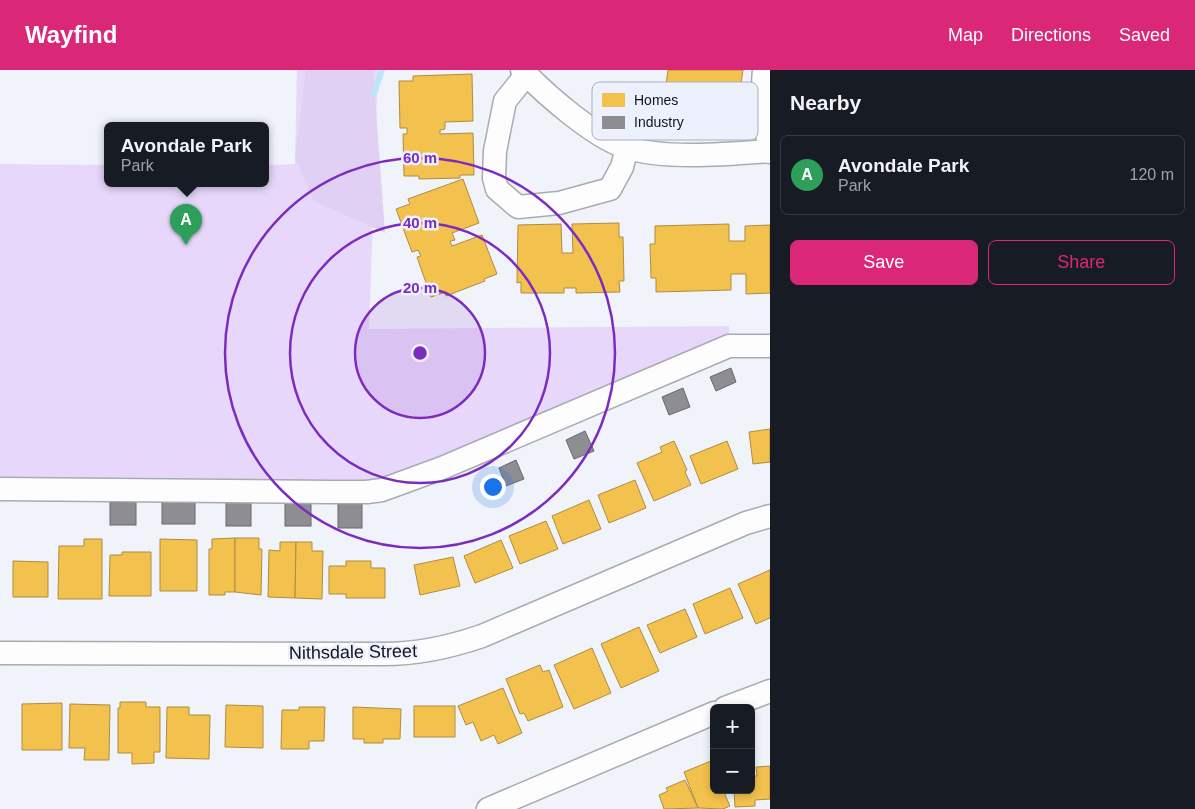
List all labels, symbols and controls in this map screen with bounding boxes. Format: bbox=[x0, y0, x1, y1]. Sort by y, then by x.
text: Wayfind bbox=[25, 21, 117, 48]
text: Map bbox=[948, 25, 983, 45]
text: Directions bbox=[1011, 25, 1091, 45]
text: Saved bbox=[1119, 25, 1170, 45]
legend bbox=[592, 82, 758, 140]
text: Nearby bbox=[790, 91, 861, 114]
text: Homes bbox=[634, 92, 678, 108]
text: Industry bbox=[634, 114, 684, 130]
popup bbox=[104, 122, 269, 187]
text: Avondale Park bbox=[121, 135, 252, 156]
text: 60 m bbox=[403, 149, 437, 166]
text: Avondale Park bbox=[838, 155, 969, 176]
text: Park bbox=[121, 157, 154, 174]
text: A bbox=[801, 166, 813, 183]
text: 120 m bbox=[1130, 166, 1174, 183]
text: Park bbox=[838, 177, 871, 194]
pin: A bbox=[170, 204, 202, 245]
text: 40 m bbox=[403, 214, 437, 231]
button: Save bbox=[790, 240, 978, 285]
button: Share bbox=[988, 240, 1175, 285]
text: 20 m bbox=[403, 279, 437, 296]
centre of rings bbox=[411, 344, 429, 362]
your location bbox=[480, 474, 506, 500]
street label: Nithsdale Street bbox=[289, 641, 417, 663]
map controls bbox=[710, 704, 755, 794]
button: + bbox=[710, 704, 755, 749]
button: − bbox=[710, 749, 755, 794]

